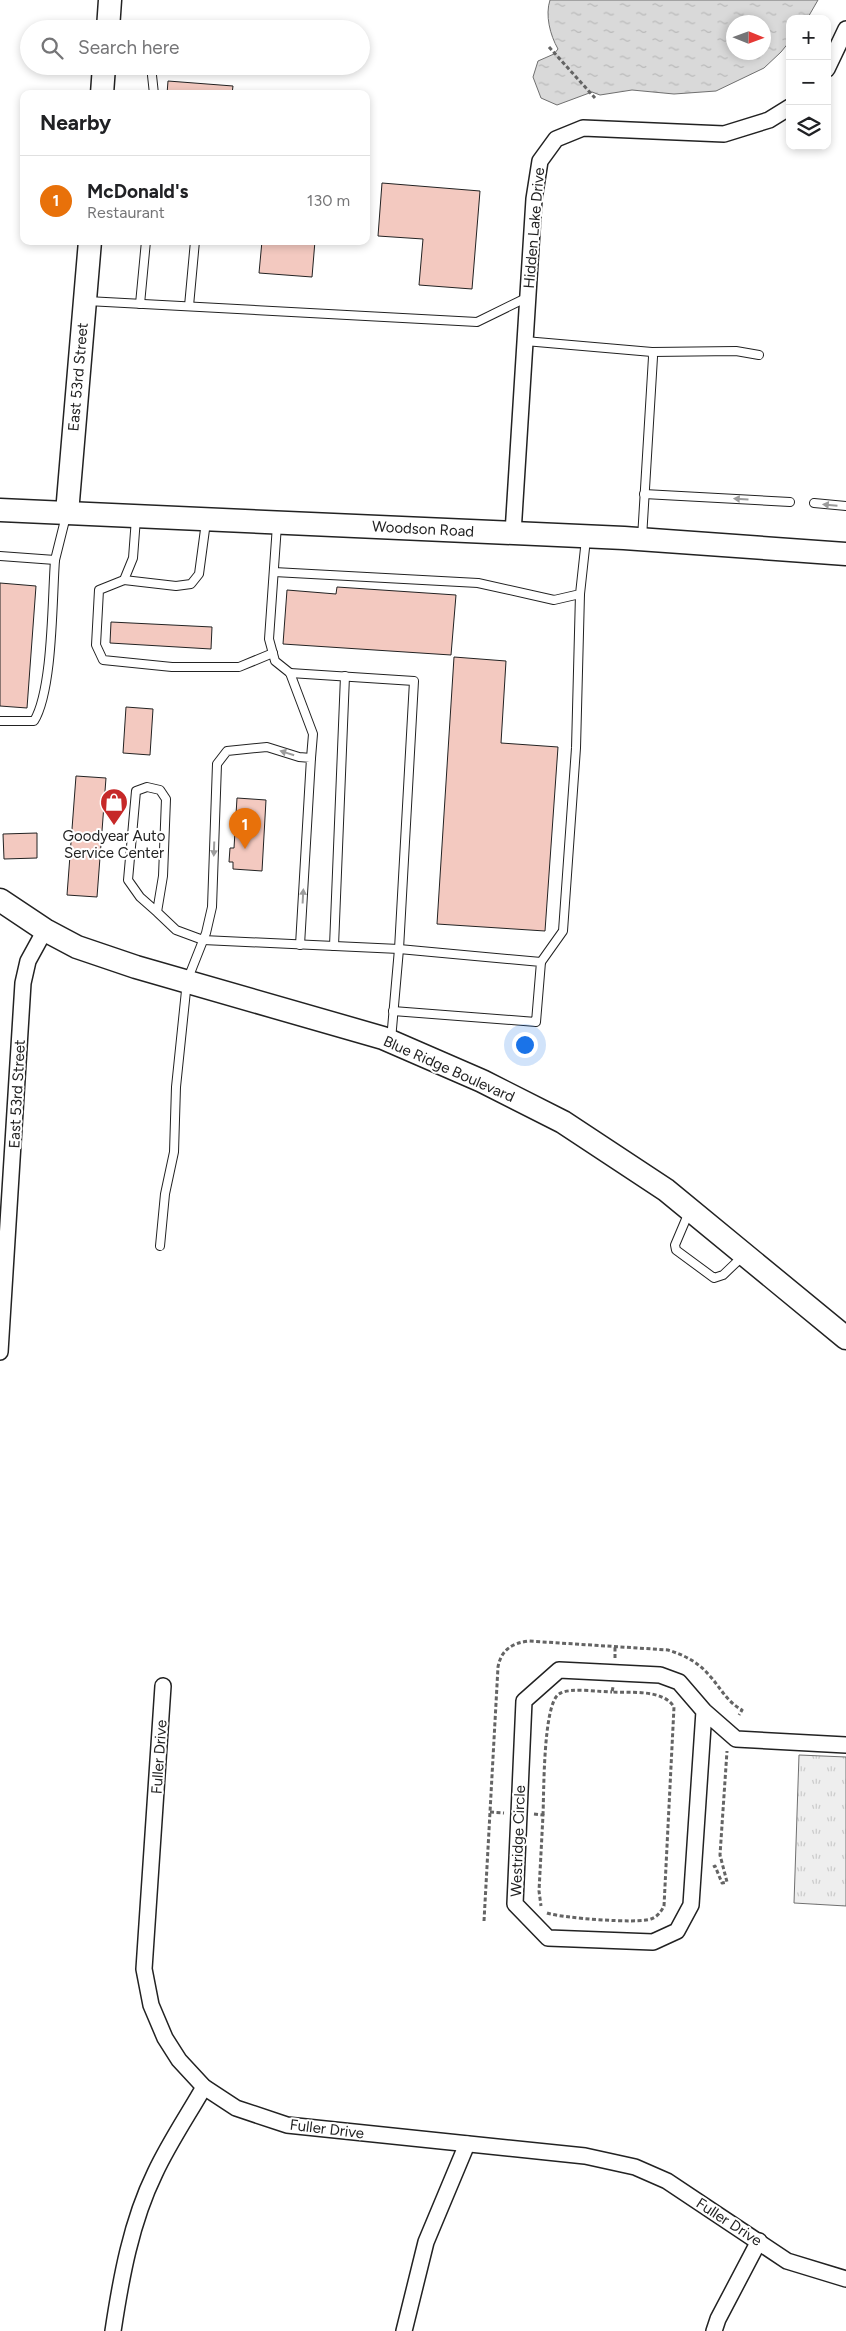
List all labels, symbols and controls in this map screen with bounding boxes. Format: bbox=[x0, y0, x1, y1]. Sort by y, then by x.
north arrow bbox=[726, 15, 771, 60]
map controls bbox=[786, 15, 831, 150]
button: + bbox=[786, 15, 831, 60]
search box bbox=[20, 20, 370, 75]
icon: search bbox=[38, 34, 66, 62]
text: Search here bbox=[78, 36, 180, 59]
button: − bbox=[786, 60, 831, 105]
button: layers bbox=[786, 105, 831, 150]
text: Nearby bbox=[40, 110, 111, 135]
street label: Hidden Lake Drive bbox=[520, 167, 548, 289]
text: McDonald's bbox=[87, 180, 188, 203]
text: 1 bbox=[53, 191, 59, 210]
text: 130 m bbox=[307, 191, 350, 210]
text: Restaurant bbox=[87, 203, 165, 222]
street label: East 53rd Street bbox=[64, 321, 92, 432]
one-way arrow bbox=[733, 494, 749, 502]
one-way arrow bbox=[821, 500, 837, 508]
street label: Woodson Road bbox=[371, 517, 475, 541]
one-way arrow bbox=[280, 749, 295, 757]
shop icon: Goodyear Auto Service Center bbox=[99, 787, 129, 826]
pin: 1 bbox=[229, 808, 261, 849]
place label: Goodyear Auto Service Center bbox=[63, 827, 166, 862]
one-way arrow bbox=[210, 841, 218, 857]
one-way arrow bbox=[300, 888, 308, 904]
street label: Blue Ridge Boulevard bbox=[381, 1032, 517, 1106]
your location bbox=[512, 1032, 538, 1058]
street label: East 53rd Street bbox=[5, 1039, 29, 1149]
street label: Fuller Drive bbox=[147, 1719, 171, 1795]
street label: Westridge Circle bbox=[507, 1785, 529, 1897]
street label: Fuller Drive bbox=[289, 2116, 365, 2142]
street label: Fuller Drive bbox=[693, 2194, 765, 2250]

